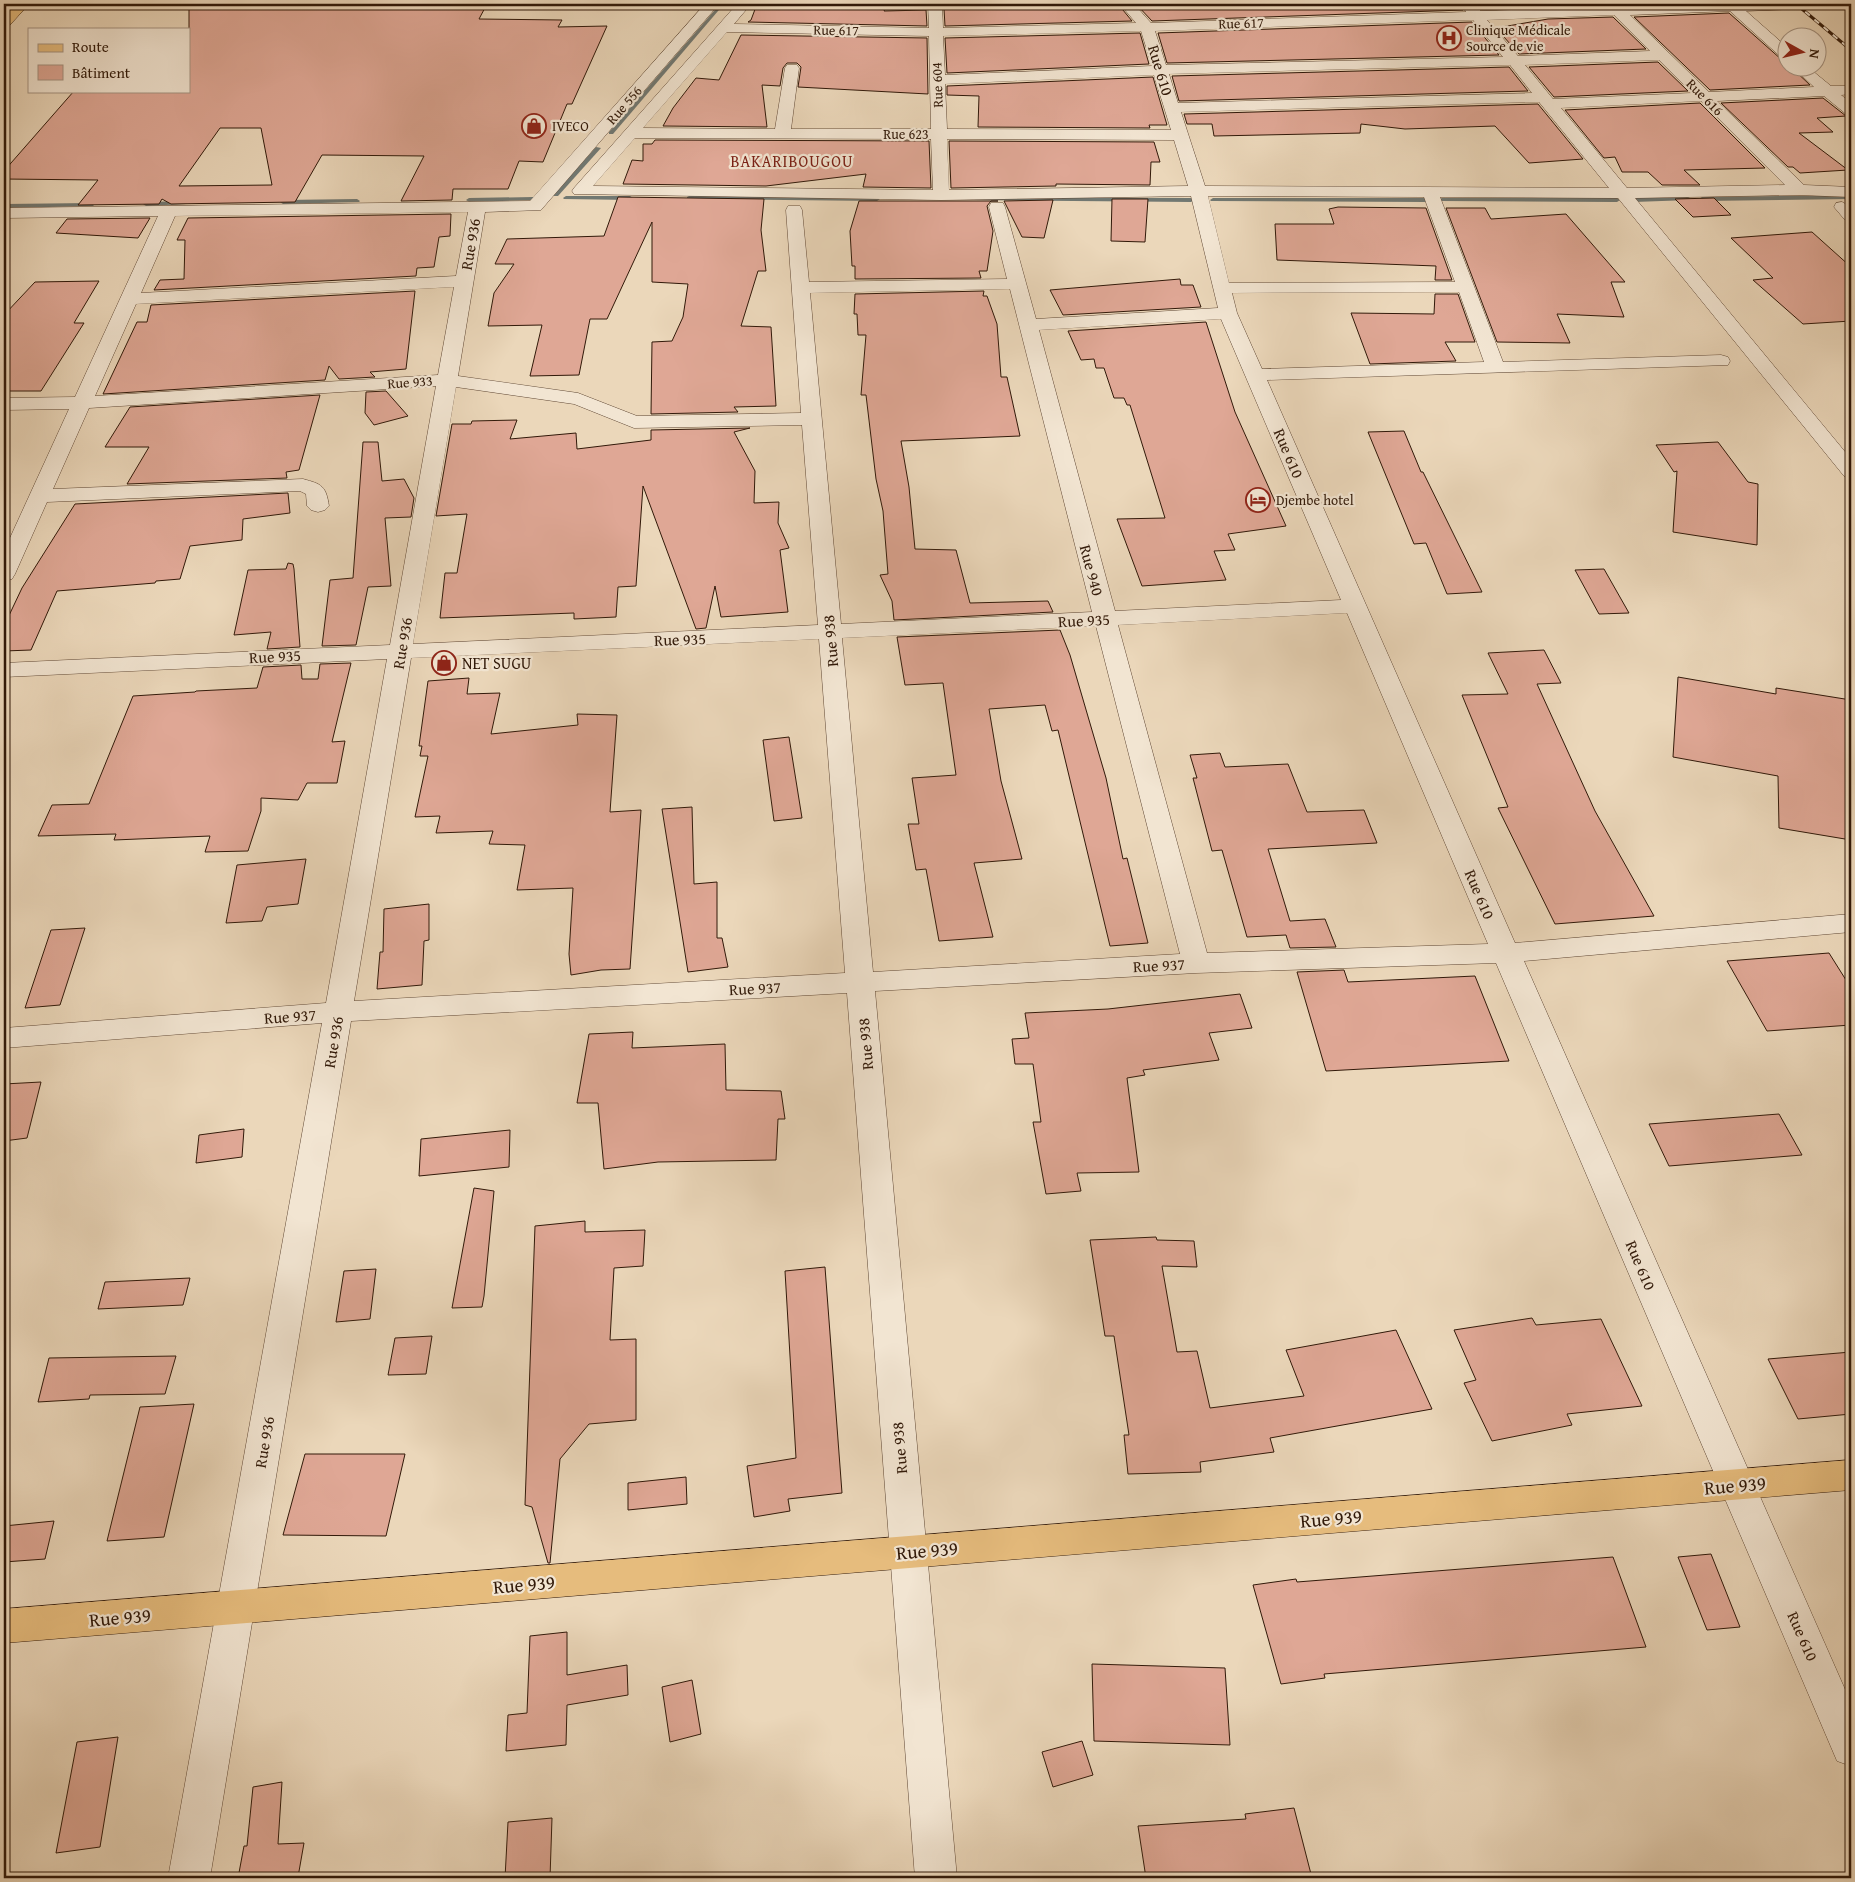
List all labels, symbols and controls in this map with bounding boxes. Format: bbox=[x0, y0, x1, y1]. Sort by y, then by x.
street label: Rue 617 bbox=[1218, 12, 1264, 34]
street label: Rue 617 bbox=[813, 20, 859, 40]
place label: Clinique Médicale Source de vie bbox=[1466, 20, 1571, 56]
hospital icon: Clinique Médicale Source de vie bbox=[1436, 25, 1462, 51]
legend bbox=[28, 28, 190, 92]
north arrow bbox=[1778, 28, 1828, 78]
text: Route bbox=[72, 36, 109, 57]
street label: Rue 610 bbox=[1142, 42, 1180, 99]
text: N bbox=[1804, 48, 1825, 60]
text: Bâtiment bbox=[72, 62, 131, 83]
street label: Rue 604 bbox=[926, 62, 948, 108]
street label: Rue 616 bbox=[1682, 74, 1728, 120]
street label: Rue 556 bbox=[602, 81, 647, 129]
shop icon: IVECO bbox=[521, 113, 547, 139]
place label: IVECO bbox=[552, 116, 589, 136]
street label: Rue 623 bbox=[883, 124, 929, 144]
district label: BAKARIBOUGOU bbox=[730, 149, 854, 173]
street label: Rue 936 bbox=[454, 216, 486, 272]
street label: Rue 933 bbox=[387, 370, 433, 394]
street label: Rue 610 bbox=[1268, 424, 1310, 482]
hotel icon: Djembe hotel bbox=[1245, 487, 1271, 513]
place label: Djembe hotel bbox=[1276, 490, 1354, 510]
street label: Rue 940 bbox=[1074, 542, 1110, 599]
street label: Rue 935 bbox=[1057, 607, 1111, 633]
street label: Rue 938 bbox=[816, 614, 844, 668]
street label: Rue 936 bbox=[386, 615, 418, 671]
street label: Rue 935 bbox=[654, 626, 706, 652]
street label: Rue 935 bbox=[248, 643, 302, 669]
shop icon: NET SUGU bbox=[431, 650, 457, 676]
place label: NET SUGU bbox=[462, 651, 532, 675]
street label: Rue 610 bbox=[1459, 865, 1501, 923]
street label: Rue 937 bbox=[1132, 952, 1186, 978]
street label: Rue 937 bbox=[728, 975, 782, 1001]
street label: Rue 937 bbox=[263, 1002, 317, 1030]
street label: Rue 936 bbox=[317, 1014, 349, 1070]
street label: Rue 938 bbox=[851, 1017, 879, 1071]
street label: Rue 610 bbox=[1620, 1236, 1662, 1294]
street label: Rue 936 bbox=[248, 1414, 280, 1470]
street label: Rue 938 bbox=[885, 1421, 913, 1475]
street label: Rue 939 bbox=[1703, 1468, 1767, 1502]
street label: Rue 939 bbox=[1299, 1501, 1363, 1535]
street label: Rue 939 bbox=[895, 1533, 959, 1567]
street label: Rue 939 bbox=[492, 1567, 556, 1601]
street label: Rue 939 bbox=[88, 1600, 152, 1634]
street label: Rue 610 bbox=[1781, 1607, 1825, 1665]

